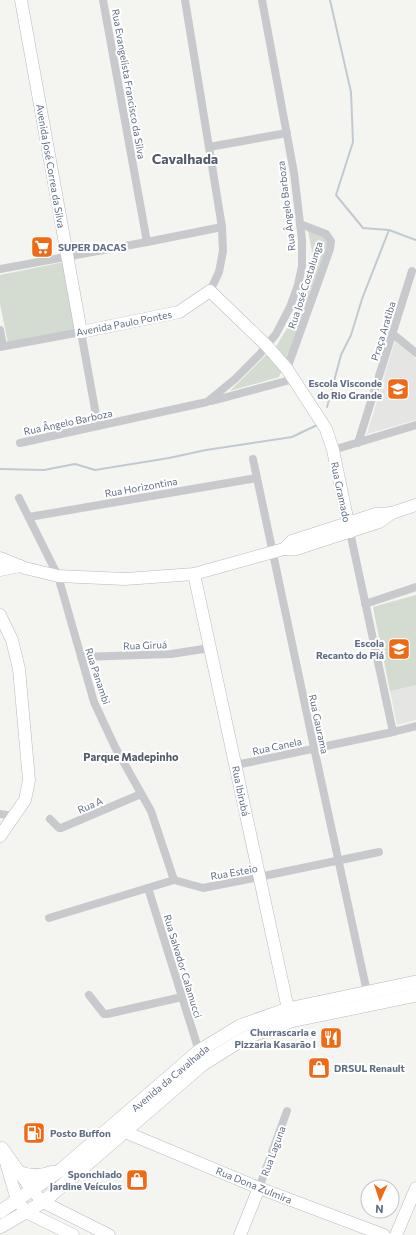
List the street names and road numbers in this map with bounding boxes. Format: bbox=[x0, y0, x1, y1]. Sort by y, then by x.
street label: Rua Evangelista Francisco da Silva bbox=[110, 8, 148, 160]
street label: Avenida José Correa da Silva bbox=[34, 103, 68, 229]
street label: Rua Ângelo Barboza bbox=[275, 160, 297, 252]
street label: Rua José Costalunga bbox=[285, 240, 325, 330]
street label: Praça Aratiba bbox=[368, 300, 398, 362]
street label: Avenida Paulo Pontes bbox=[75, 308, 173, 338]
street label: Rua Ângelo Barboza bbox=[22, 407, 114, 437]
street label: Rua Gramado bbox=[329, 461, 353, 523]
street label: Rua Horizontina bbox=[104, 475, 178, 499]
street label: Rua Giruá bbox=[123, 638, 167, 652]
street label: Rua Panambi bbox=[83, 646, 113, 706]
street label: Rua Gaurama bbox=[307, 693, 331, 755]
street label: Rua Canela bbox=[251, 735, 303, 757]
street label: Rua Ibirubá bbox=[230, 765, 252, 817]
street label: Rua A bbox=[76, 794, 105, 816]
street label: Rua Esteio bbox=[209, 862, 259, 882]
street label: Rua Salvador Calamucci bbox=[162, 913, 204, 1019]
street label: Avenida da Cavalhada bbox=[129, 1042, 211, 1114]
street label: Rua Laguna bbox=[258, 1124, 288, 1178]
street label: Rua Dona Zulmira bbox=[214, 1164, 294, 1206]

